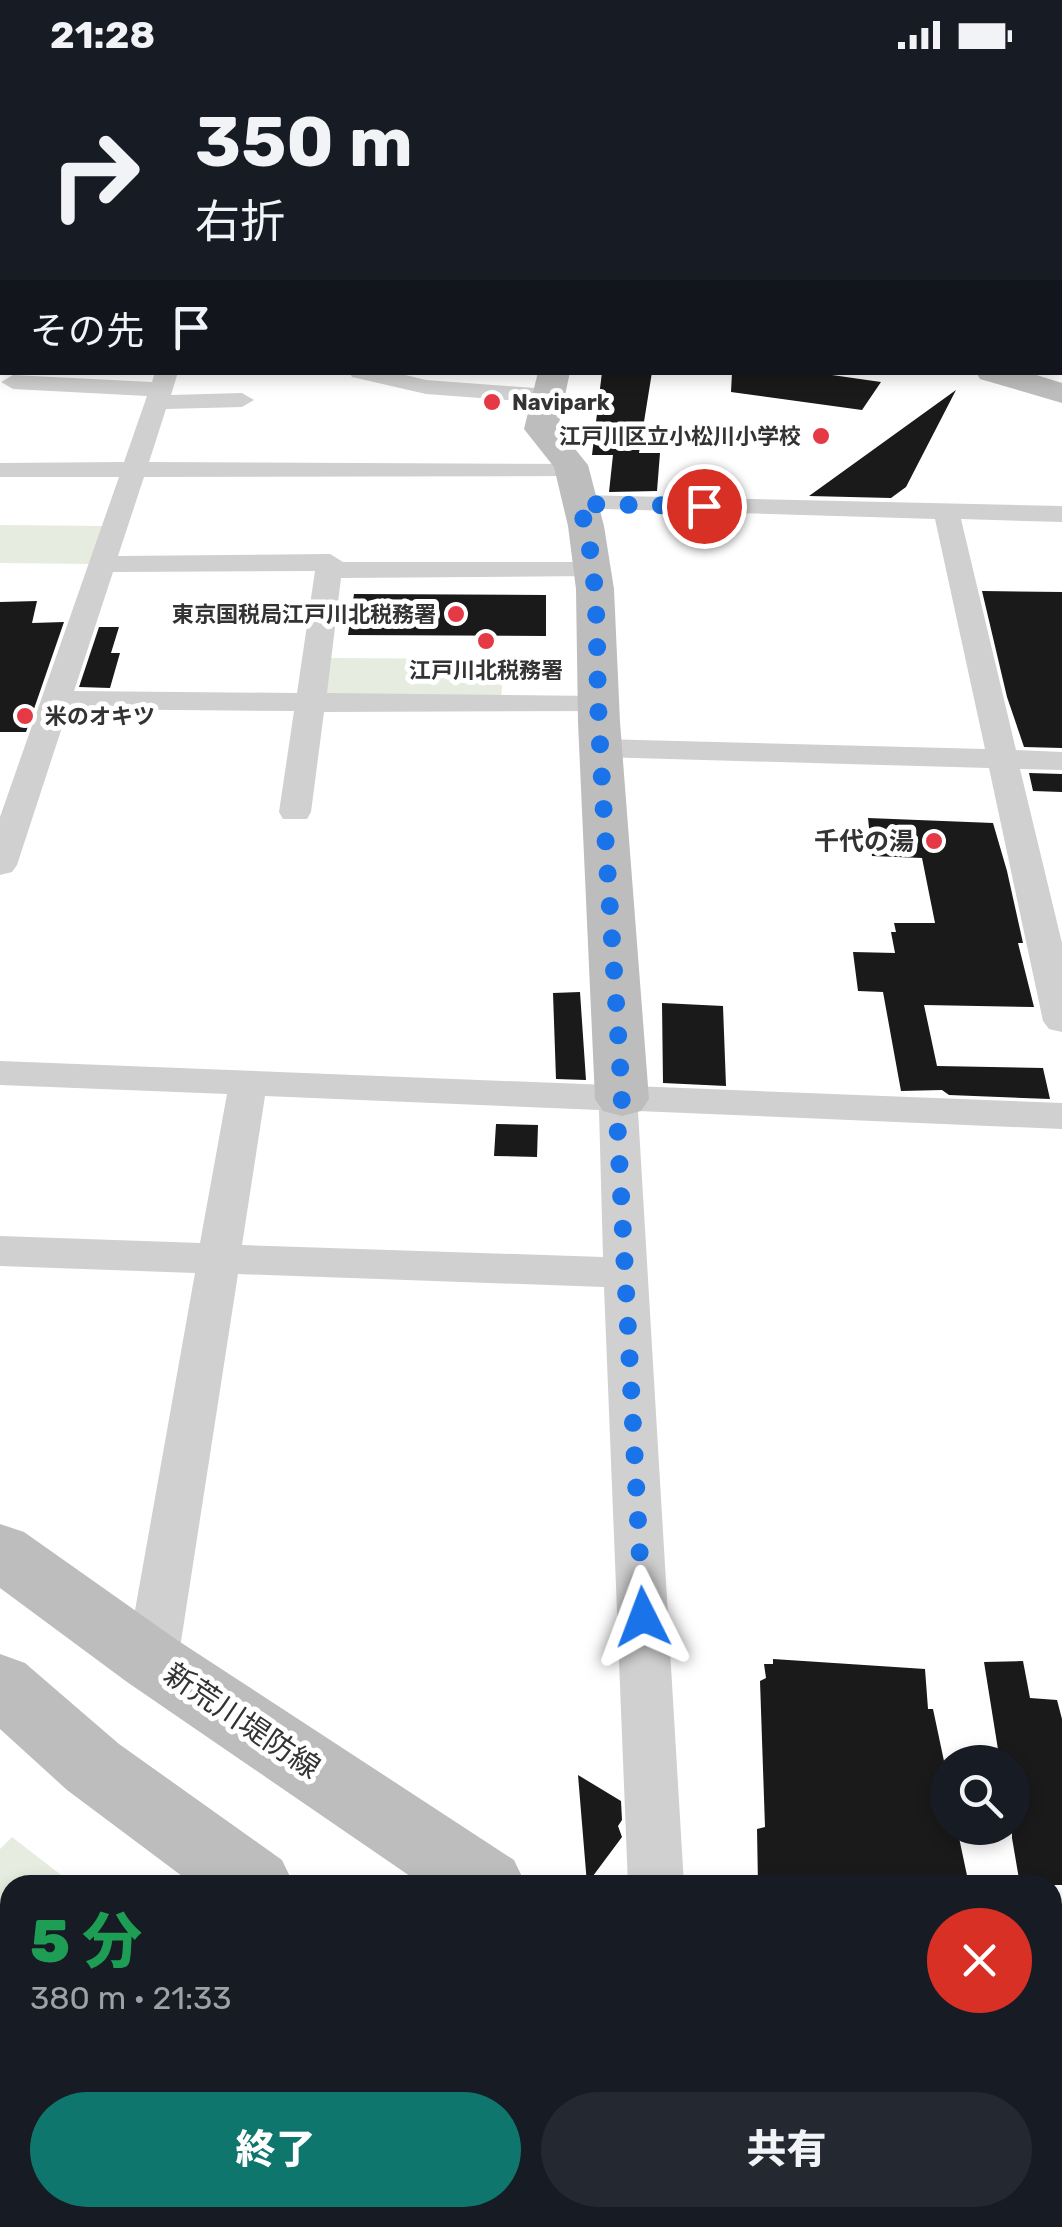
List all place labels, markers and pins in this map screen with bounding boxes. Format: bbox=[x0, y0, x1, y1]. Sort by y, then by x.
place label: Navipark bbox=[512, 389, 610, 416]
marker: Navipark bbox=[481, 391, 503, 413]
place label: 江戸川区立小松川小学校 bbox=[559, 423, 801, 450]
marker: 江戸川区立小松川小学校 bbox=[810, 425, 832, 447]
pin bbox=[662, 464, 747, 549]
place label: 東京国税局江戸川北税務署 bbox=[172, 601, 436, 628]
marker: 東京国税局江戸川北税務署 bbox=[445, 603, 467, 625]
marker: 江戸川北税務署 bbox=[475, 630, 497, 652]
place label: 江戸川北税務署 bbox=[409, 657, 563, 684]
place label: 米のオキツ bbox=[45, 703, 155, 730]
marker: 米のオキツ bbox=[14, 705, 36, 727]
place label: 千代の湯 bbox=[814, 827, 914, 856]
marker: 千代の湯 bbox=[923, 830, 945, 852]

